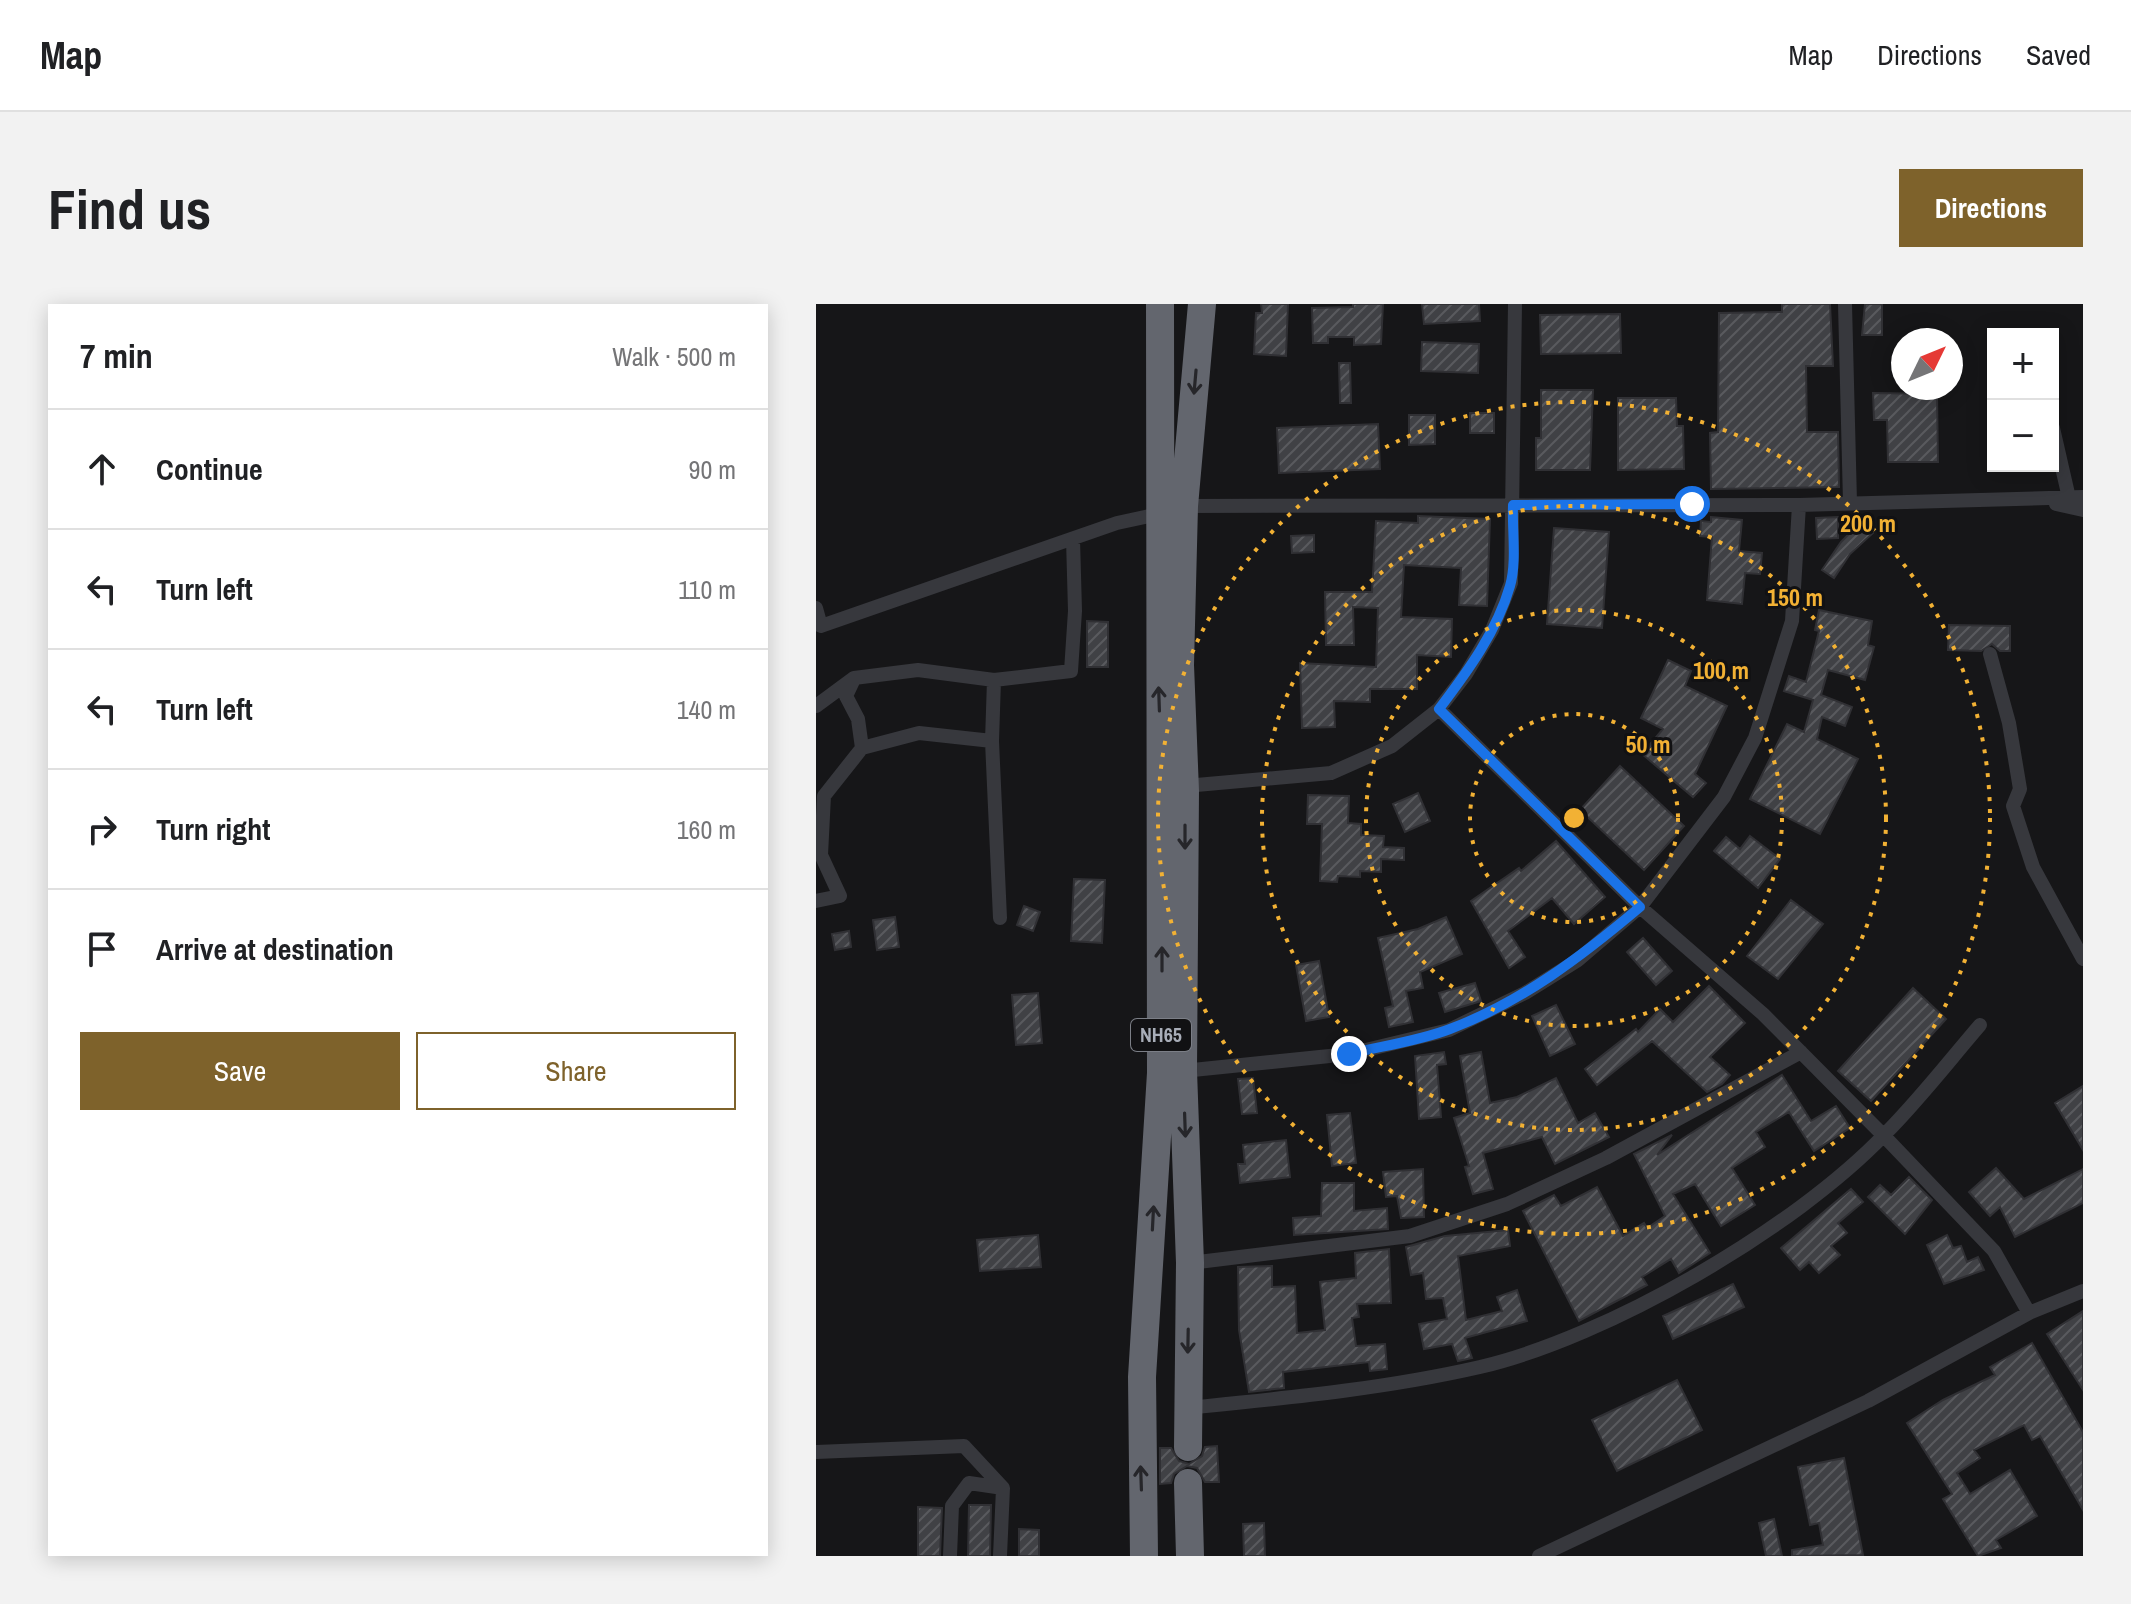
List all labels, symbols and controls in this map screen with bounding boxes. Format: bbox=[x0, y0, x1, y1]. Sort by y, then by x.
text: Map bbox=[40, 30, 102, 81]
text: Map bbox=[1789, 36, 1833, 74]
text: Directions bbox=[1877, 36, 1982, 74]
text: Saved bbox=[2026, 36, 2091, 74]
button: Directions bbox=[1899, 169, 2083, 247]
text: Find us bbox=[48, 171, 211, 246]
north arrow bbox=[1891, 328, 1963, 400]
map controls bbox=[1987, 328, 2059, 472]
button: + bbox=[1987, 328, 2059, 400]
text: 7 min bbox=[80, 333, 153, 379]
text: Walk · 500 m bbox=[612, 339, 736, 374]
one-way arrow bbox=[1187, 368, 1202, 395]
button: − bbox=[1987, 400, 2059, 472]
icon: ahead bbox=[80, 447, 124, 491]
text: Continue bbox=[156, 449, 263, 489]
text: 90 m bbox=[689, 452, 736, 487]
route start bbox=[1674, 486, 1710, 522]
text: 200 m bbox=[1840, 507, 1896, 539]
icon: left bbox=[80, 567, 124, 611]
text: Turn left bbox=[156, 569, 253, 609]
text: 110 m bbox=[678, 572, 736, 607]
text: 150 m bbox=[1767, 581, 1823, 613]
text: 100 m bbox=[1693, 654, 1749, 686]
one-way arrow bbox=[1152, 686, 1167, 713]
icon: left bbox=[80, 687, 124, 731]
text: Turn left bbox=[156, 689, 253, 729]
text: 140 m bbox=[677, 692, 736, 727]
text: 50 m bbox=[1626, 728, 1670, 760]
centre of rings bbox=[1560, 804, 1588, 832]
icon: right bbox=[80, 807, 124, 851]
text: Turn right bbox=[156, 809, 270, 849]
text: 160 m bbox=[677, 812, 736, 847]
one-way arrow bbox=[1177, 823, 1192, 850]
icon: arrive bbox=[80, 927, 124, 971]
text: Arrive at destination bbox=[156, 929, 394, 969]
one-way arrow bbox=[1154, 946, 1170, 973]
road number: NH65 bbox=[1131, 1019, 1191, 1051]
button: Save bbox=[80, 1032, 400, 1110]
button: Share bbox=[416, 1032, 736, 1110]
route end bbox=[1331, 1036, 1367, 1072]
one-way arrow bbox=[1177, 1111, 1192, 1138]
one-way arrow bbox=[1145, 1205, 1160, 1232]
one-way arrow bbox=[1181, 1327, 1196, 1354]
one-way arrow bbox=[1134, 1465, 1149, 1492]

